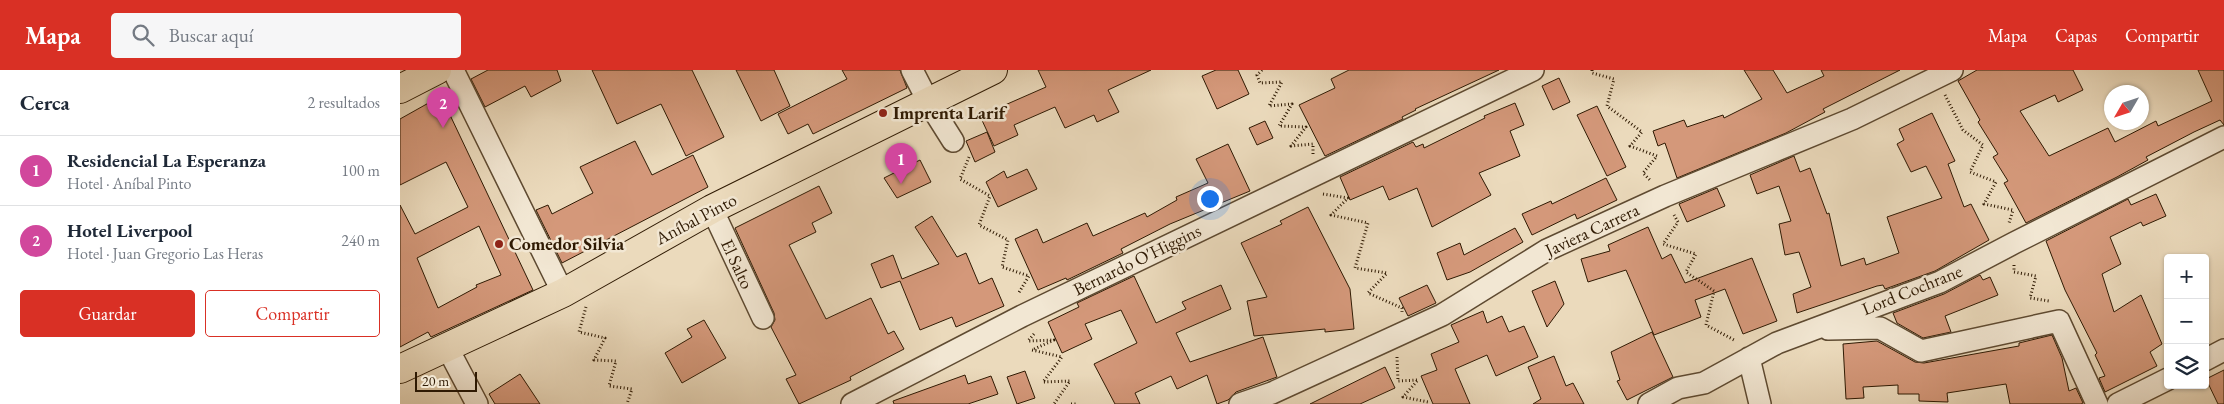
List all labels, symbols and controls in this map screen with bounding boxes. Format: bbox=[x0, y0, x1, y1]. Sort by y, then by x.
search box bbox=[111, 13, 461, 58]
text: Mapa bbox=[25, 20, 81, 51]
icon: search bbox=[129, 21, 157, 49]
text: Buscar aquí bbox=[169, 23, 253, 48]
text: Mapa bbox=[1988, 24, 2027, 47]
text: Capas bbox=[2055, 24, 2097, 47]
text: Compartir bbox=[2125, 24, 2199, 47]
north arrow bbox=[2104, 85, 2149, 130]
pin: 2 bbox=[427, 87, 459, 128]
text: Cerca bbox=[20, 89, 70, 116]
text: 2 resultados bbox=[308, 92, 380, 113]
place label: Imprenta Larif bbox=[893, 101, 1008, 124]
marker: Imprenta Larif bbox=[877, 107, 889, 119]
pin: 1 bbox=[885, 143, 917, 184]
text: Residencial La Esperanza bbox=[67, 148, 266, 173]
text: 1 bbox=[32, 160, 40, 181]
text: 100 m bbox=[341, 160, 380, 181]
text: Hotel · Aníbal Pinto bbox=[67, 173, 192, 194]
your location bbox=[1197, 186, 1223, 212]
street label: Aníbal Pinto bbox=[650, 188, 740, 250]
street label: Javiera Carrera bbox=[1539, 197, 1643, 262]
text: Hotel Liverpool bbox=[67, 218, 193, 243]
street label: Bernardo O'Higgins bbox=[1069, 219, 1205, 300]
text: 2 bbox=[32, 230, 40, 251]
text: 240 m bbox=[341, 230, 380, 251]
place label: Comedor Silvia bbox=[509, 232, 624, 255]
street label: El Salto bbox=[716, 235, 759, 293]
marker: Comedor Silvia bbox=[493, 238, 505, 250]
text: Hotel · Juan Gregorio Las Heras bbox=[67, 243, 263, 264]
map controls bbox=[2164, 254, 2209, 389]
button: + bbox=[2164, 254, 2209, 299]
street label: Lord Cochrane bbox=[1858, 259, 1965, 320]
button: Guardar bbox=[20, 290, 195, 337]
button: Compartir bbox=[205, 290, 380, 337]
button: − bbox=[2164, 299, 2209, 344]
button: layers bbox=[2164, 344, 2209, 389]
scale bar bbox=[415, 369, 478, 392]
text: 20 m bbox=[422, 372, 449, 390]

